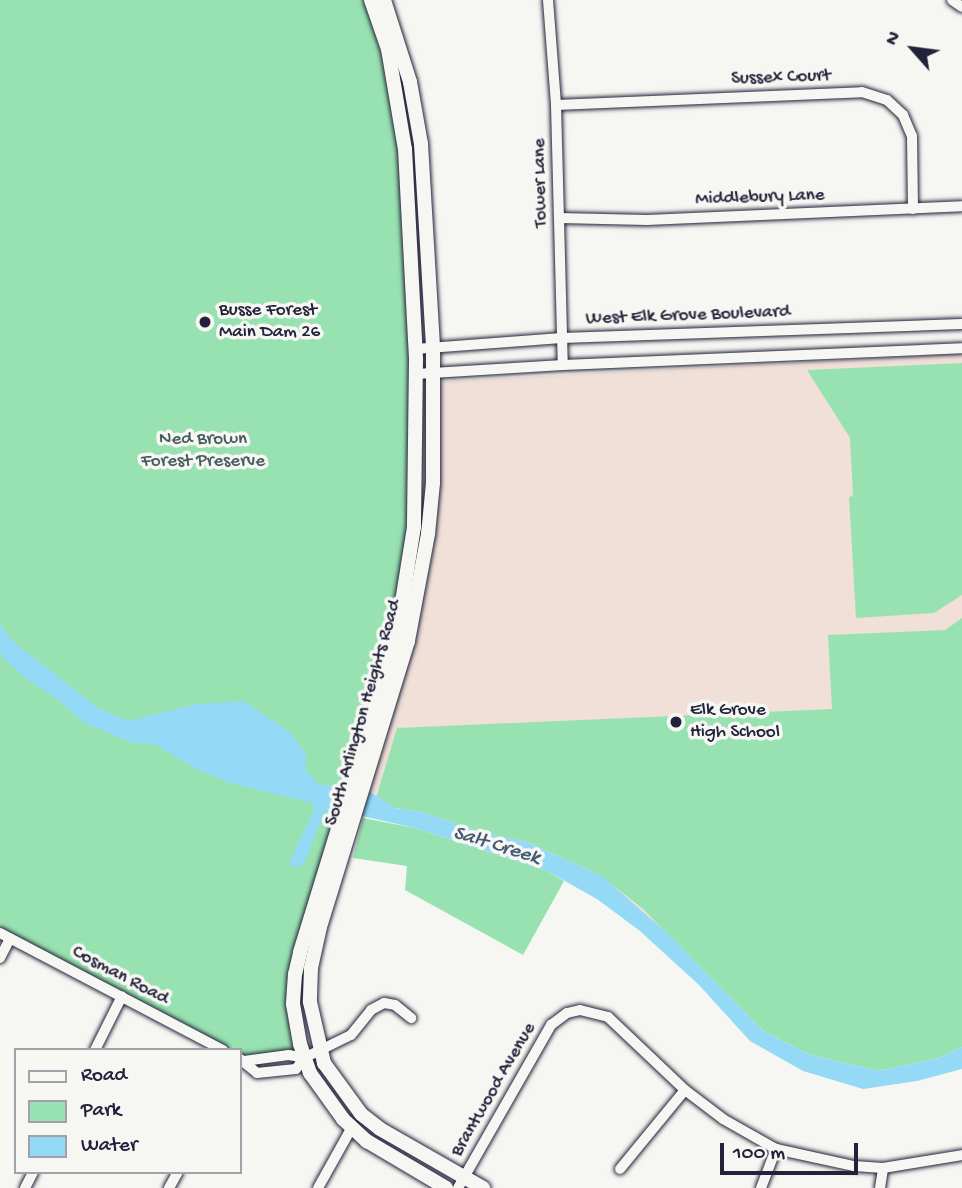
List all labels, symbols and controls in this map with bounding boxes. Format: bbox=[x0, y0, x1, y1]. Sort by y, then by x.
north arrow bbox=[878, 14, 948, 84]
text: N bbox=[881, 28, 907, 50]
street label: Sussex Court bbox=[731, 65, 831, 91]
street label: Tower Lane bbox=[529, 138, 553, 228]
street label: Middlebury Lane bbox=[695, 184, 825, 212]
place label: Busse Forest Main Dam 26 bbox=[219, 300, 320, 344]
street label: West Elk Grove Boulevard bbox=[585, 301, 791, 331]
marker: Busse Forest Main Dam 26 bbox=[197, 314, 213, 330]
park label: Ned Brown Forest Preserve bbox=[141, 429, 265, 473]
street label: South Arlington Heights Road bbox=[321, 597, 407, 829]
place label: Elk Grove High School bbox=[690, 700, 780, 744]
marker: Elk Grove High School bbox=[668, 714, 684, 730]
water label: Salt Creek bbox=[450, 822, 542, 872]
street label: Cosman Road bbox=[68, 941, 172, 1011]
street label: Brantwood Avenue bbox=[446, 1019, 542, 1161]
legend bbox=[14, 1048, 242, 1174]
text: Road bbox=[81, 1064, 127, 1089]
text: Park bbox=[81, 1099, 121, 1124]
scale bar bbox=[724, 1128, 862, 1172]
text: Water bbox=[81, 1134, 137, 1159]
text: 100 m bbox=[733, 1142, 785, 1167]

